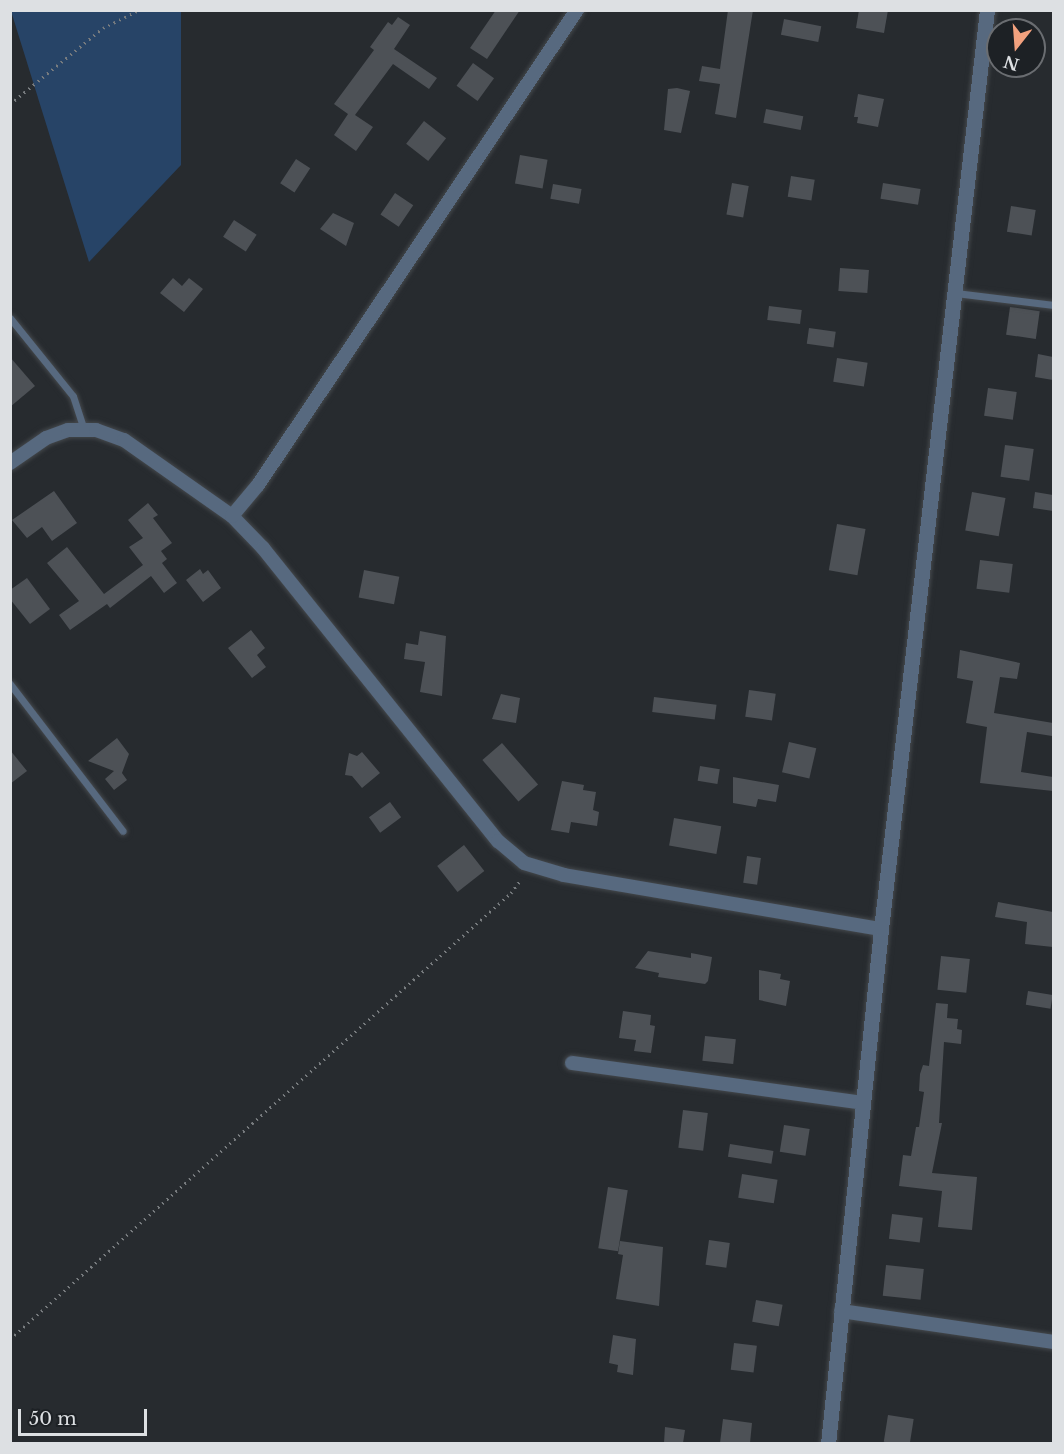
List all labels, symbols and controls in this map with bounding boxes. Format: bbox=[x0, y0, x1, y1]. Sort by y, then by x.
north arrow bbox=[986, 18, 1046, 78]
text: N bbox=[1001, 52, 1021, 75]
scale bar bbox=[21, 1397, 150, 1435]
text: 50 m bbox=[29, 1408, 77, 1430]

